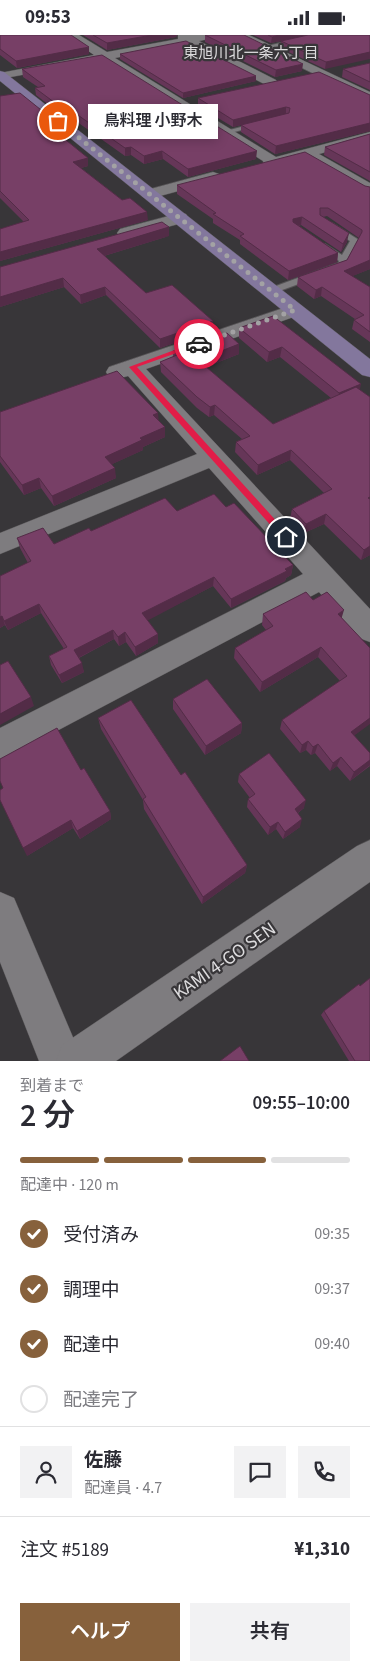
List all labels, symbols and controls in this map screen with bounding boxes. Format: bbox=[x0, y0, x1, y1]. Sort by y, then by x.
text: 09:53 bbox=[25, 4, 71, 31]
district label: 東旭川北一条六丁目 bbox=[183, 43, 319, 64]
pin bbox=[37, 100, 79, 142]
callout: 鳥料理 小野木 bbox=[88, 103, 218, 139]
icon: bag bbox=[44, 107, 72, 135]
text: 鳥料理 小野木 bbox=[103, 110, 203, 132]
courier bbox=[174, 319, 224, 369]
icon: car bbox=[185, 330, 213, 358]
pin bbox=[265, 516, 307, 558]
icon: home bbox=[272, 523, 300, 551]
street label: KAMI 4-GO SEN bbox=[168, 916, 282, 1007]
text: 到着まで bbox=[20, 1075, 84, 1097]
text: 09:55–10:00 bbox=[252, 1090, 350, 1117]
text: 2 分 bbox=[20, 1093, 75, 1139]
text: 配達中 · 120 m bbox=[20, 1174, 119, 1196]
icon: check bbox=[20, 1220, 48, 1248]
text: 受付済み bbox=[63, 1222, 139, 1249]
text: 09:35 bbox=[314, 1223, 350, 1245]
icon: check bbox=[20, 1275, 48, 1303]
text: 調理中 bbox=[63, 1277, 120, 1304]
text: 09:37 bbox=[314, 1278, 350, 1300]
icon: check bbox=[20, 1330, 48, 1358]
text: 配達中 bbox=[63, 1332, 120, 1359]
text: 09:40 bbox=[314, 1333, 350, 1355]
text: 配達完了 bbox=[63, 1387, 139, 1414]
button: person bbox=[20, 1446, 72, 1498]
button: chat bbox=[234, 1446, 286, 1498]
button: phone bbox=[298, 1446, 350, 1498]
text: 佐藤 bbox=[84, 1447, 122, 1474]
text: 配達員 · 4.7 bbox=[84, 1477, 162, 1499]
text: ¥1,310 bbox=[294, 1536, 350, 1563]
text: 注文 #5189 bbox=[20, 1537, 109, 1564]
button: ヘルプ bbox=[20, 1603, 180, 1661]
button: 共有 bbox=[190, 1603, 350, 1661]

